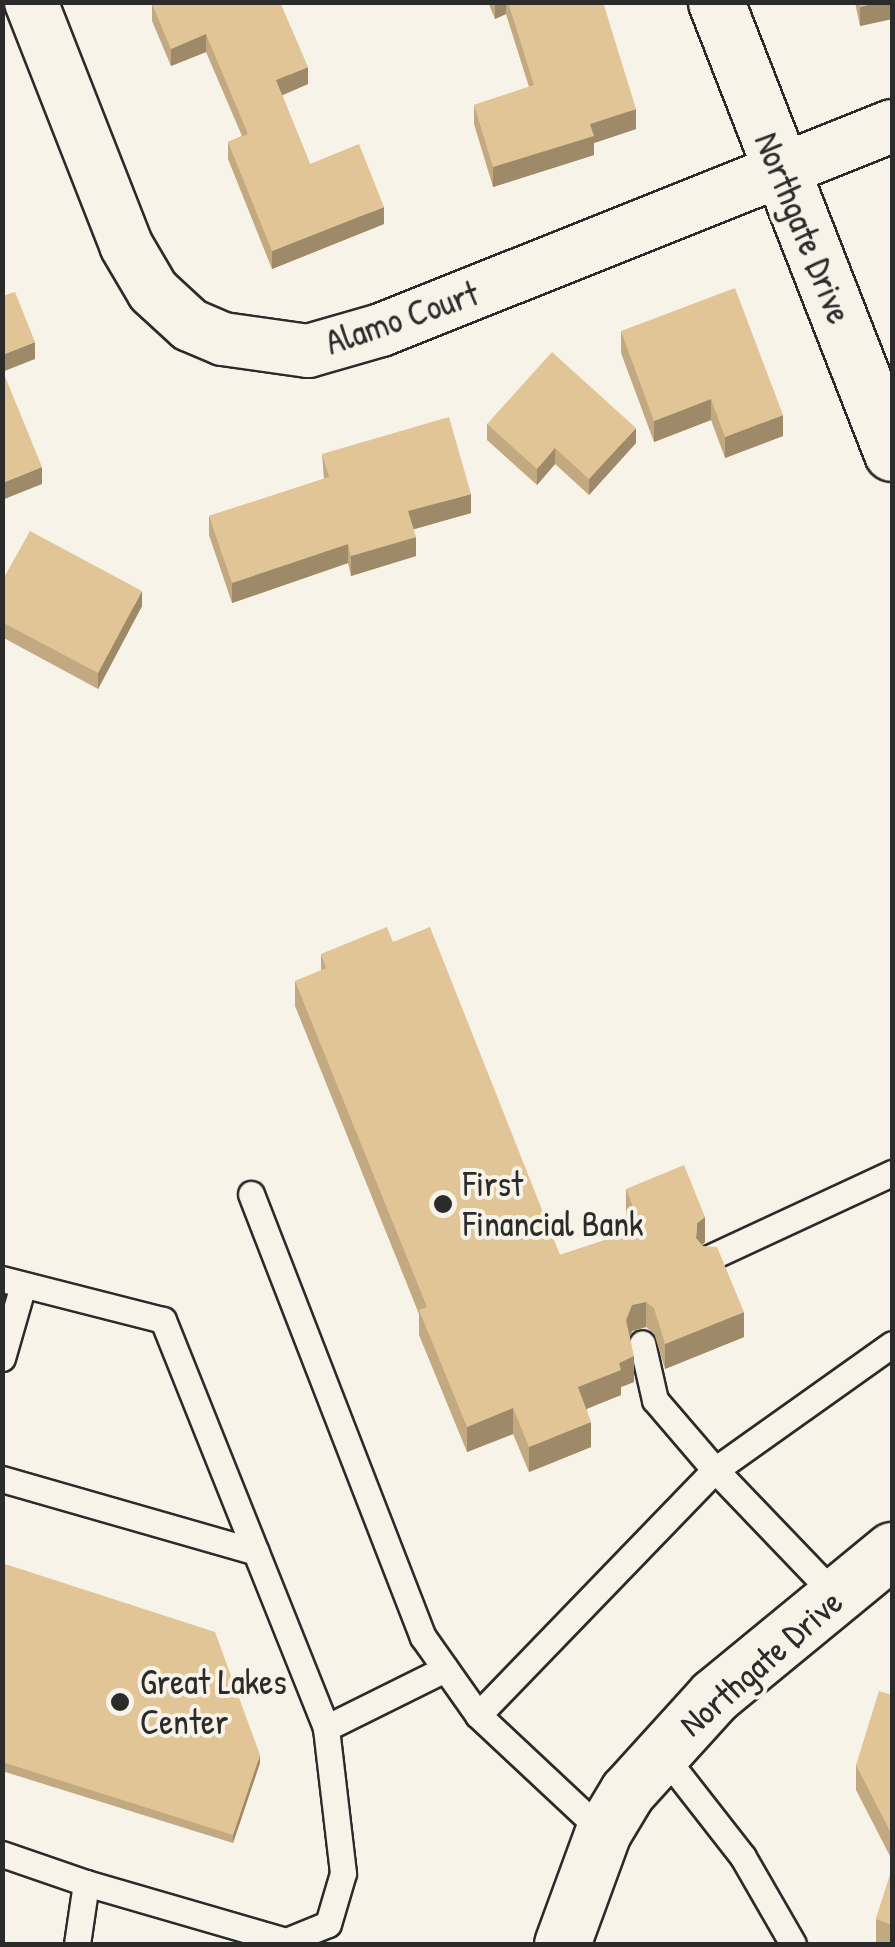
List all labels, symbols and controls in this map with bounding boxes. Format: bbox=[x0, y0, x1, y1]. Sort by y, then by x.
street label: Northgate Drive bbox=[746, 126, 860, 330]
street label: Alamo Court bbox=[320, 272, 484, 364]
place label: First Financial Bank bbox=[463, 1163, 644, 1245]
marker: First Financial Bank bbox=[432, 1193, 454, 1215]
street label: Northgate Drive bbox=[671, 1581, 851, 1745]
place label: Great Lakes Center bbox=[140, 1661, 287, 1743]
marker: Great Lakes Center bbox=[109, 1691, 131, 1713]

